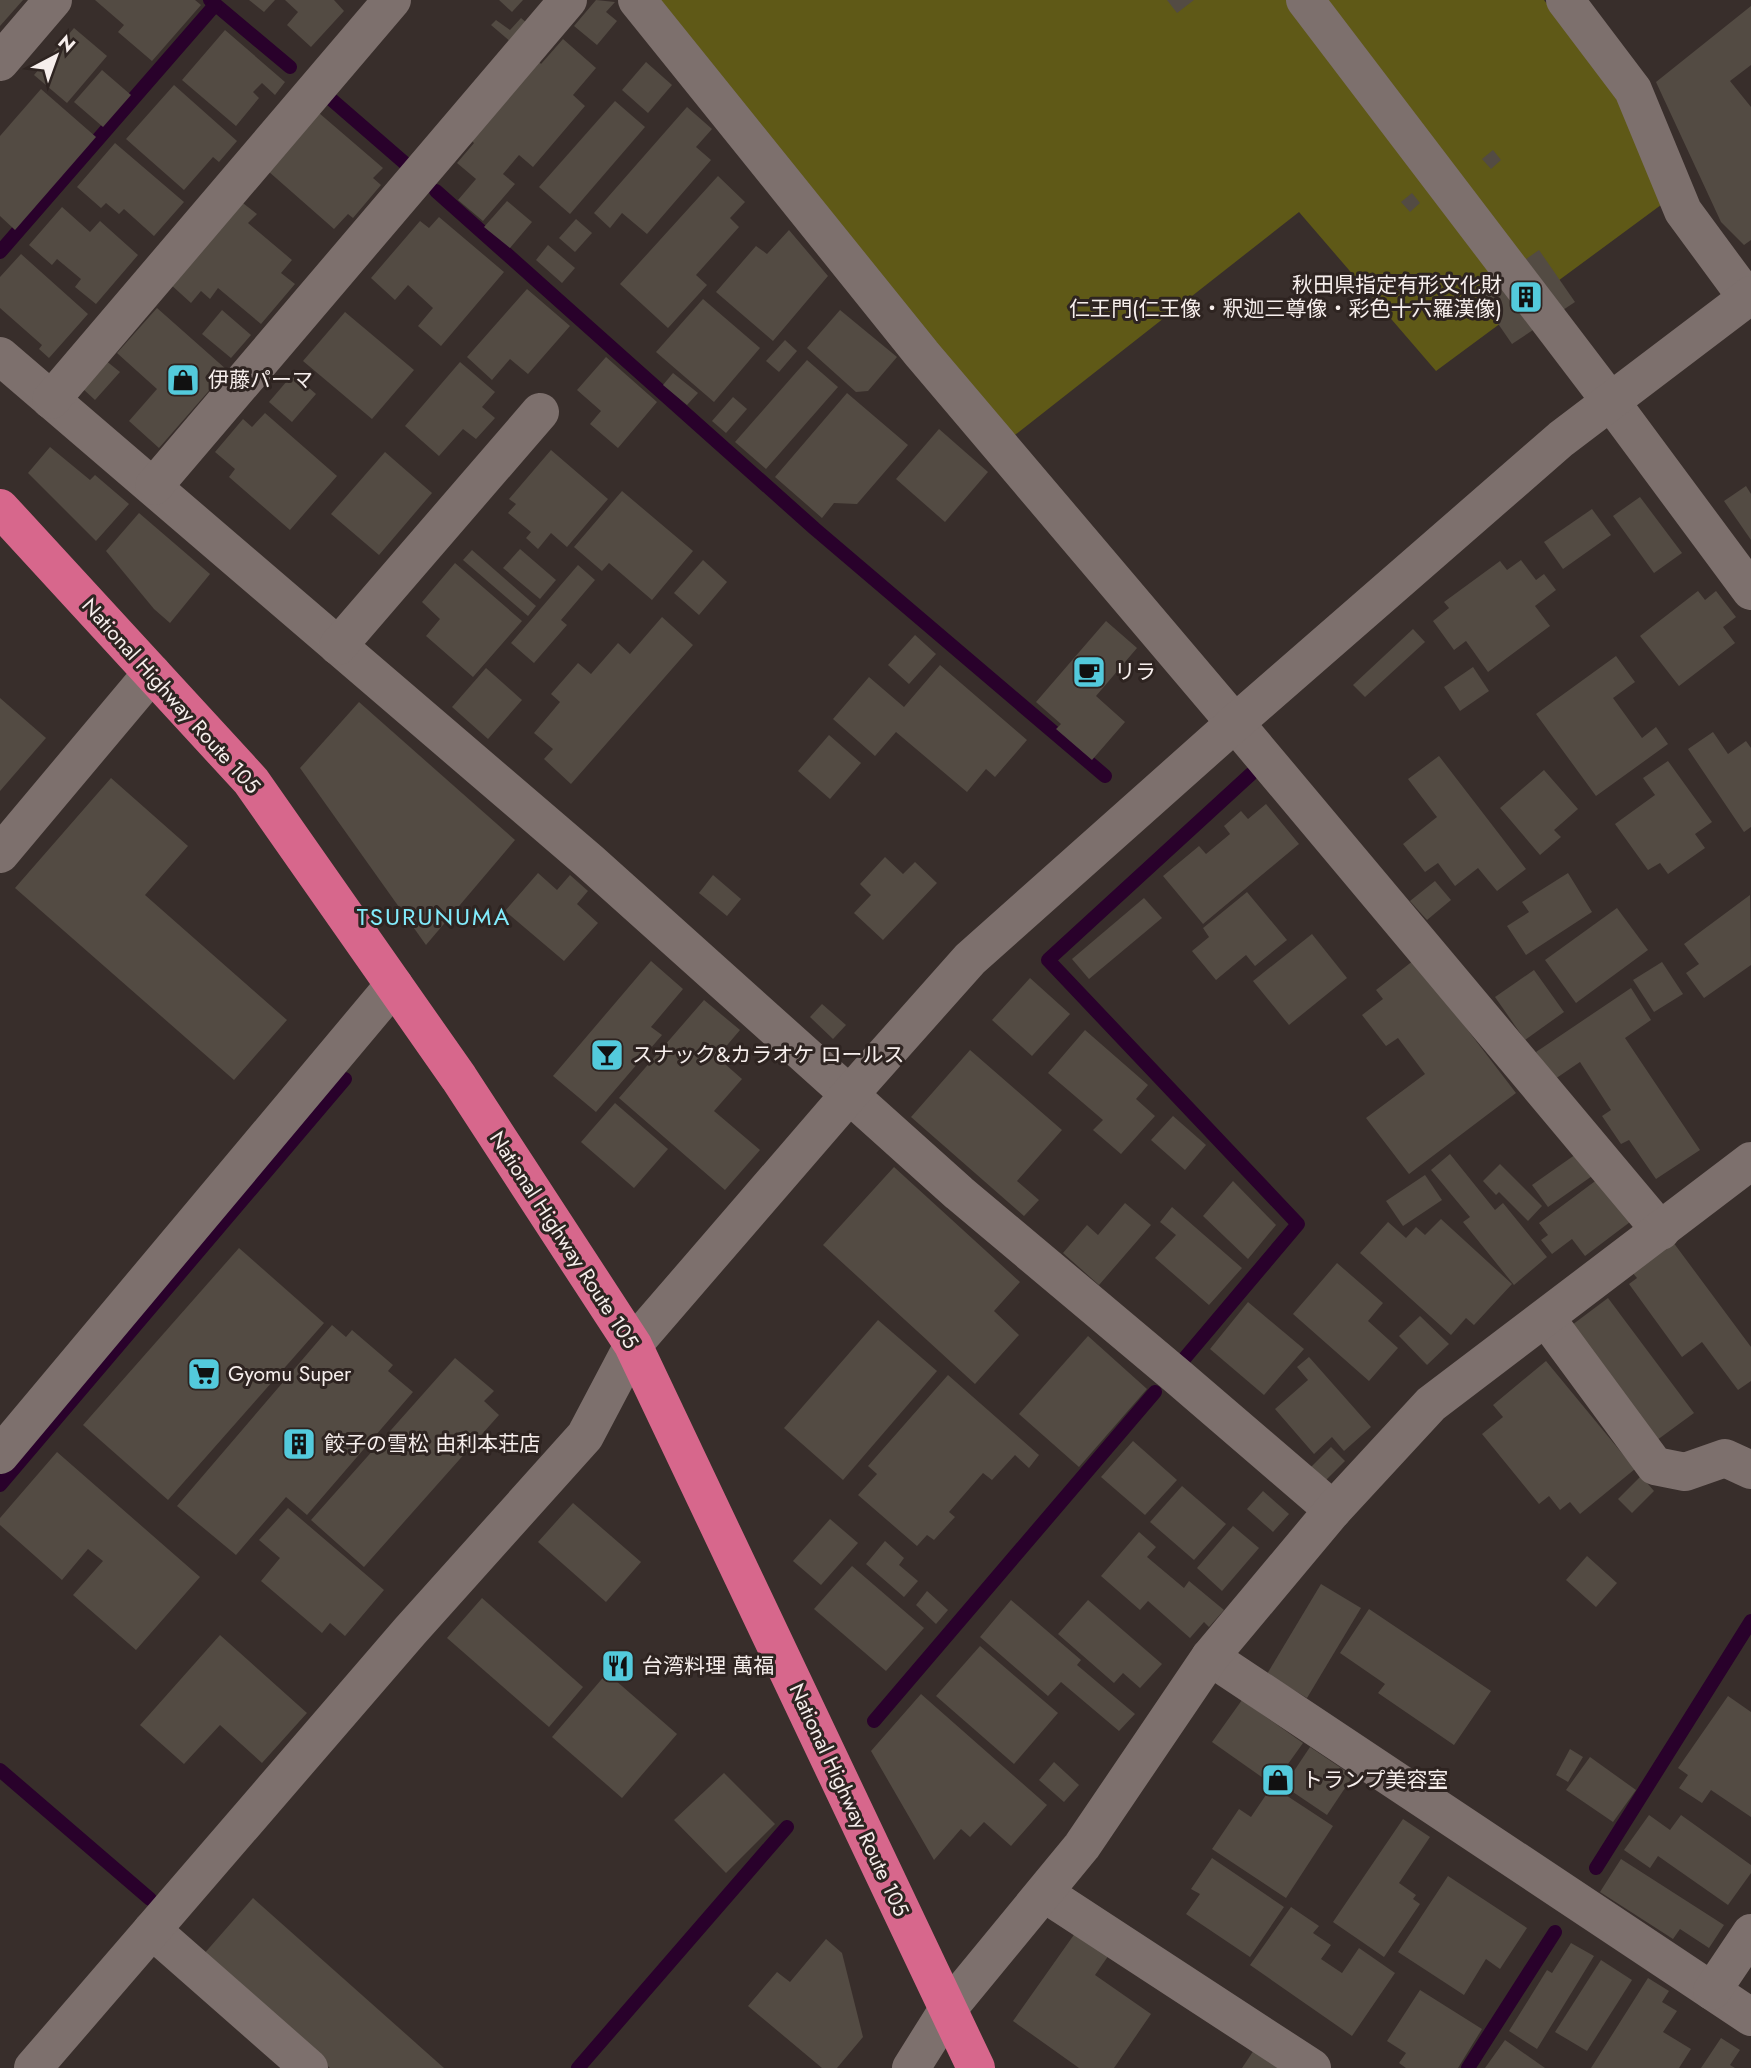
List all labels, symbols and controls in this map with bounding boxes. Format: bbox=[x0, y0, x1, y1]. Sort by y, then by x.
north arrow bbox=[21, 21, 91, 91]
text: N bbox=[52, 28, 81, 59]
place label: 秋田県指定有形文化財 仁王門(仁王像・釈迦三尊像・彩色十六羅漢像) bbox=[1069, 270, 1502, 324]
building icon: 秋田県指定有形文化財 仁王門(仁王像・釈迦三尊像・彩色十六羅漢像) bbox=[1507, 278, 1545, 316]
shop icon: 伊藤パーマ bbox=[164, 361, 202, 399]
place label: 伊藤パーマ bbox=[208, 365, 313, 395]
street label: National Highway Route 105 bbox=[75, 592, 267, 800]
cafe icon: リラ bbox=[1070, 653, 1108, 691]
place label: リラ bbox=[1114, 657, 1156, 687]
district label: TSURUNUMA bbox=[357, 899, 511, 934]
bar icon: スナック&カラオケ ロールス bbox=[588, 1036, 626, 1074]
place label: スナック&カラオケ ロールス bbox=[632, 1040, 904, 1070]
street label: National Highway Route 105 bbox=[482, 1125, 646, 1355]
supermarket icon: Gyomu Super bbox=[185, 1355, 223, 1393]
place label: Gyomu Super bbox=[228, 1359, 352, 1389]
building icon: 餃子の雪松 由利本荘店 bbox=[280, 1425, 318, 1463]
place label: 餃子の雪松 由利本荘店 bbox=[324, 1429, 540, 1459]
restaurant icon: 台湾料理 萬福 bbox=[599, 1647, 637, 1685]
place label: 台湾料理 萬福 bbox=[642, 1651, 774, 1681]
street label: National Highway Route 105 bbox=[782, 1679, 916, 1921]
shop icon: トランプ美容室 bbox=[1259, 1761, 1297, 1799]
place label: トランプ美容室 bbox=[1302, 1765, 1448, 1795]

